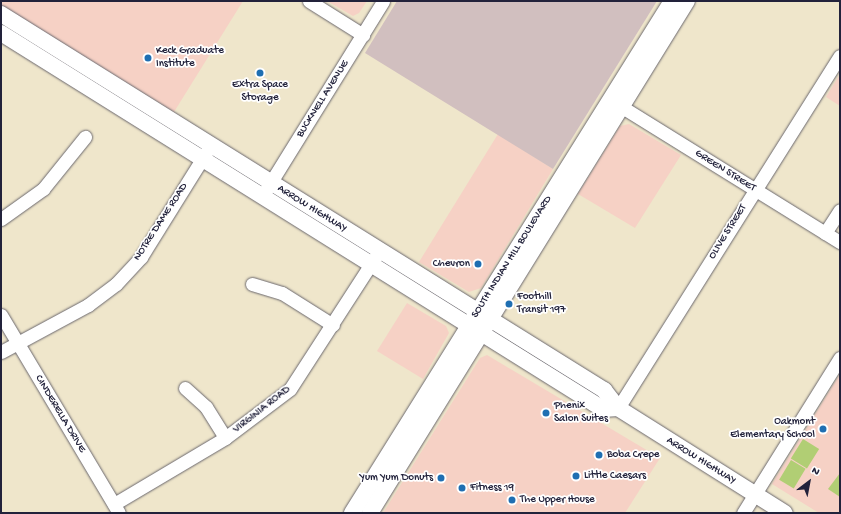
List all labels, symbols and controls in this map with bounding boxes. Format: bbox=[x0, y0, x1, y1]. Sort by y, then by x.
place label: Keck Graduate Institute bbox=[156, 45, 224, 71]
marker: Keck Graduate Institute bbox=[143, 53, 153, 63]
street label: BUCKNELL AVENUE bbox=[294, 58, 352, 140]
marker: Extra Space Storage bbox=[255, 68, 265, 78]
place label: Extra Space Storage bbox=[232, 79, 288, 105]
street label: GREEN STREET bbox=[692, 147, 758, 195]
street label: NOTRE DAME ROAD bbox=[131, 181, 191, 263]
street label: ARROW HIGHWAY bbox=[275, 182, 349, 236]
street label: SOUTH INDIAN HILL BOULEVARD bbox=[469, 193, 555, 321]
street label: OLIVE STREET bbox=[706, 202, 750, 262]
place label: Chevron bbox=[433, 257, 470, 271]
marker: Chevron bbox=[473, 259, 483, 269]
place label: Foothill Transit 197 bbox=[517, 291, 566, 317]
marker: Foothill Transit 197 bbox=[504, 299, 514, 309]
street label: CINDERELLA DRIVE bbox=[32, 373, 88, 455]
street label: VIRGINIA ROAD bbox=[231, 384, 293, 436]
place label: Phenix Salon Suites bbox=[554, 400, 608, 426]
marker: Phenix Salon Suites bbox=[541, 408, 551, 418]
place label: Oakmont Elementary School bbox=[730, 416, 815, 442]
marker: Oakmont Elementary School bbox=[818, 424, 828, 434]
street label: ARROW HIGHWAY bbox=[664, 434, 738, 488]
place label: Boba Crepe bbox=[607, 448, 659, 462]
marker: Boba Crepe bbox=[594, 450, 604, 460]
north arrow bbox=[789, 462, 829, 502]
text: N bbox=[809, 465, 822, 479]
place label: Little Caesars bbox=[584, 469, 646, 483]
place label: Yum Yum Donuts bbox=[360, 471, 433, 485]
marker: Little Caesars bbox=[571, 471, 581, 481]
marker: Yum Yum Donuts bbox=[436, 473, 446, 483]
place label: Fitness 19 bbox=[470, 481, 514, 495]
marker: Fitness 19 bbox=[457, 483, 467, 493]
place label: The Upper House bbox=[520, 493, 595, 507]
marker: The Upper House bbox=[507, 495, 517, 505]

